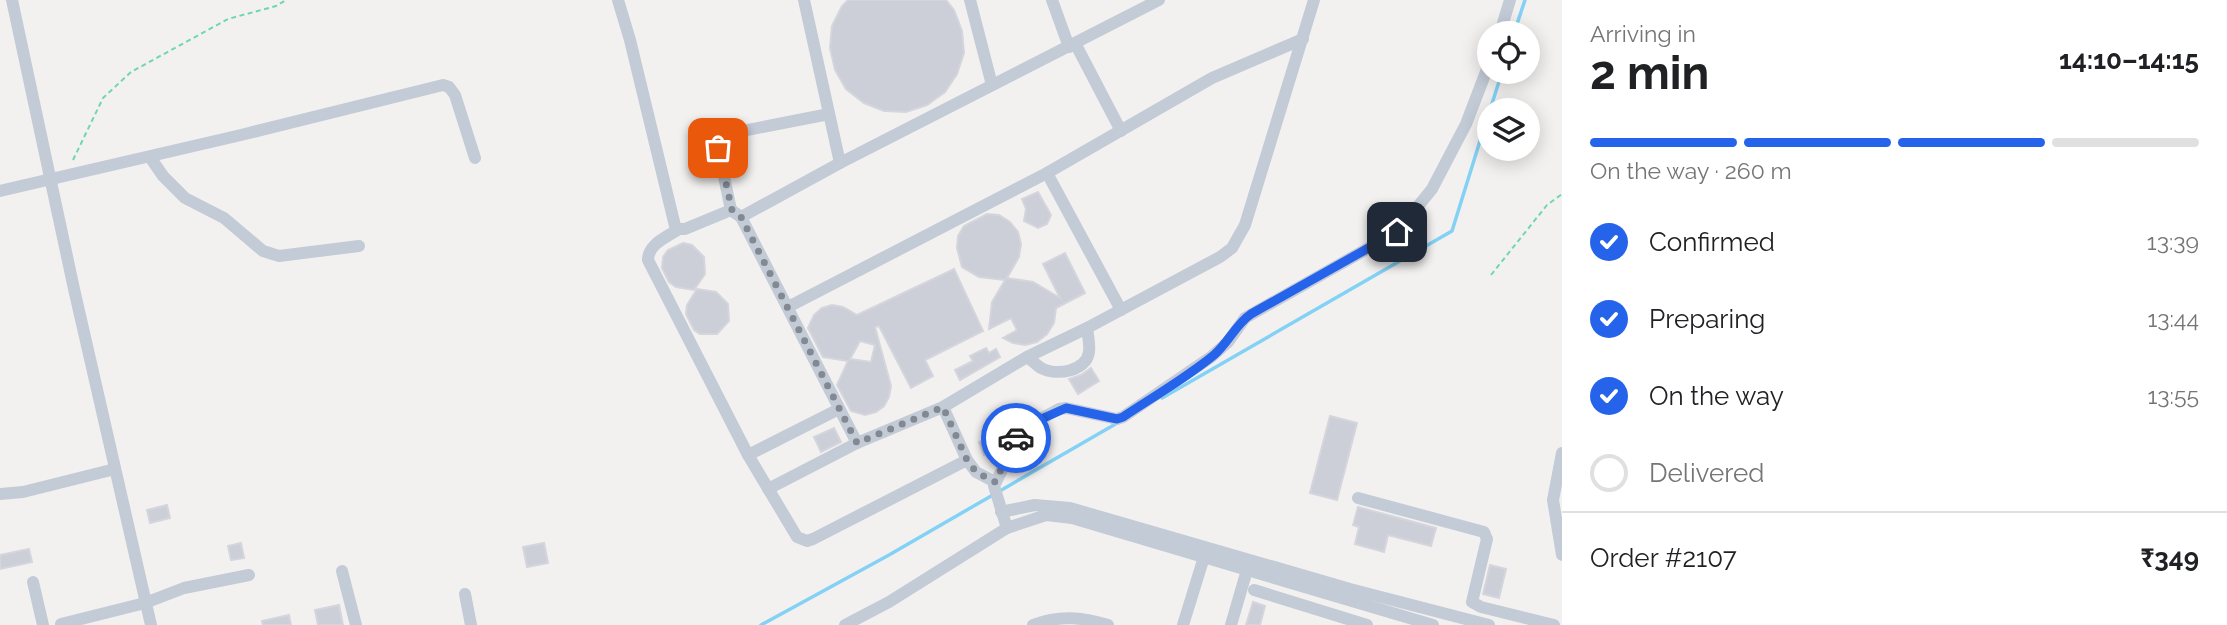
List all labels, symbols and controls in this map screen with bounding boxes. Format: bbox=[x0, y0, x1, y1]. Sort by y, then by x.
text: Arriving in bbox=[1590, 20, 1696, 47]
map controls bbox=[1477, 21, 1540, 161]
button: locate bbox=[1477, 21, 1540, 84]
text: 14:10–14:15 bbox=[2059, 45, 2199, 75]
text: 2 min bbox=[1590, 46, 1709, 100]
button: layers bbox=[1477, 98, 1540, 161]
pin bbox=[688, 118, 748, 178]
icon: bag bbox=[699, 129, 737, 167]
text: On the way · 260 m bbox=[1590, 157, 1792, 184]
pin bbox=[1367, 202, 1427, 262]
icon: home bbox=[1378, 213, 1416, 251]
icon: check bbox=[1590, 223, 1628, 261]
text: Confirmed bbox=[1649, 227, 1775, 257]
text: 13:39 bbox=[2147, 228, 2199, 255]
icon: check bbox=[1590, 300, 1628, 338]
text: Preparing bbox=[1649, 304, 1765, 334]
text: 13:44 bbox=[2147, 305, 2199, 332]
icon: check bbox=[1590, 377, 1628, 415]
text: On the way bbox=[1649, 381, 1784, 411]
text: 13:55 bbox=[2147, 382, 2199, 409]
courier bbox=[981, 403, 1051, 473]
icon: car bbox=[997, 419, 1035, 457]
text: Delivered bbox=[1649, 458, 1764, 488]
text: Order #2107 bbox=[1590, 543, 1737, 573]
text: ₹349 bbox=[2140, 543, 2199, 573]

